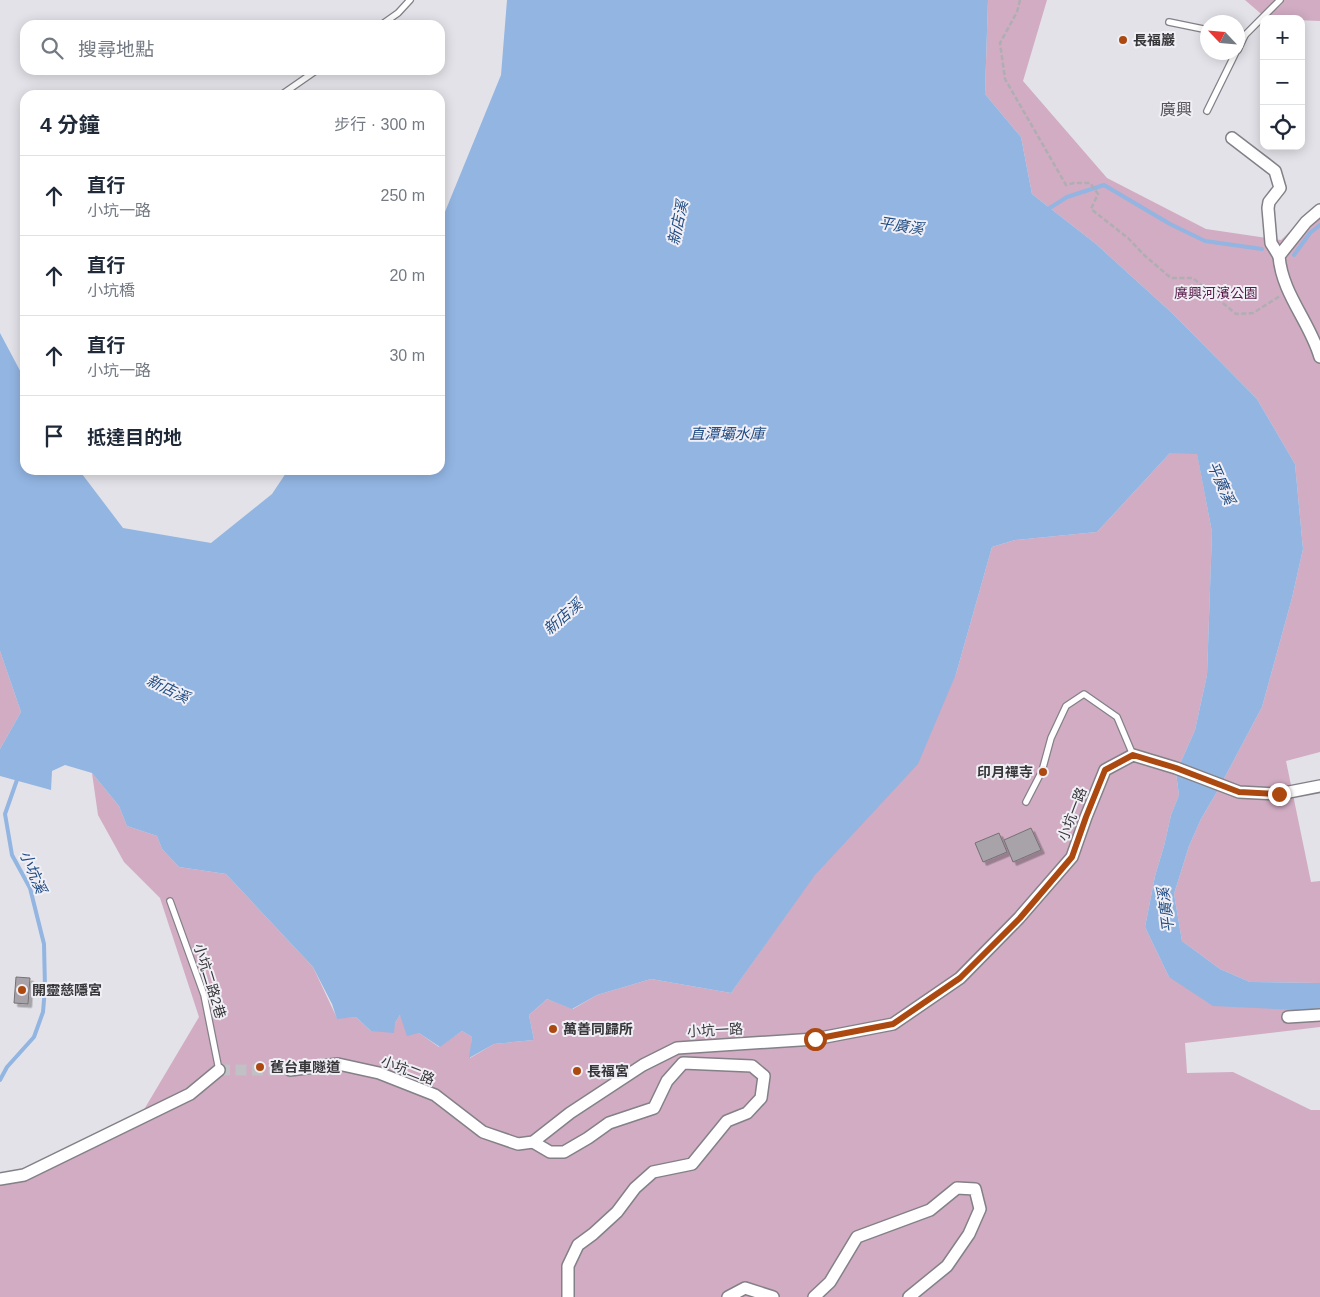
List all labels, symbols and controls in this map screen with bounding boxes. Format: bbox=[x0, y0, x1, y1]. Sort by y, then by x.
north arrow bbox=[1200, 15, 1245, 60]
map controls bbox=[1260, 15, 1305, 150]
button: + bbox=[1260, 15, 1305, 60]
search box bbox=[20, 20, 445, 75]
place label: 長福巖 bbox=[1133, 32, 1175, 48]
icon: search bbox=[38, 34, 66, 62]
marker: 長福巖 bbox=[1117, 34, 1129, 46]
text: 搜尋地點 bbox=[78, 39, 154, 60]
button: − bbox=[1260, 60, 1305, 105]
district label: 廣興 bbox=[1160, 101, 1192, 118]
button: locate bbox=[1260, 105, 1305, 150]
text: 4 分鐘 bbox=[40, 113, 100, 136]
text: 步行 · 300 m bbox=[334, 116, 425, 133]
text: 直行 bbox=[87, 175, 125, 196]
icon: ahead bbox=[40, 182, 68, 210]
text: 250 m bbox=[381, 187, 425, 204]
water label: 新店溪 bbox=[665, 197, 691, 247]
text: 小坑一路 bbox=[87, 202, 151, 219]
water label: 平廣溪 bbox=[878, 214, 927, 238]
text: 直行 bbox=[87, 255, 125, 276]
icon: ahead bbox=[40, 262, 68, 290]
text: 20 m bbox=[389, 267, 425, 284]
text: 小坑橋 bbox=[87, 282, 135, 299]
park label: 廣興河濱公園 bbox=[1174, 285, 1258, 301]
text: 直行 bbox=[87, 335, 125, 356]
icon: ahead bbox=[40, 342, 68, 370]
text: 30 m bbox=[389, 347, 425, 364]
text: 小坑一路 bbox=[87, 362, 151, 379]
icon: arrive bbox=[40, 422, 68, 450]
water label: 直潭壩水庫 bbox=[689, 425, 767, 442]
text: 抵達目的地 bbox=[87, 427, 182, 448]
water label: 平廣溪 bbox=[1205, 459, 1239, 509]
water label: 新店溪 bbox=[540, 594, 587, 638]
water label: 新店溪 bbox=[144, 671, 194, 707]
place label: 印月禪寺 bbox=[977, 764, 1033, 780]
marker: 印月禪寺 bbox=[1037, 766, 1049, 778]
route end bbox=[1268, 783, 1291, 806]
street label: 小坑一路 bbox=[1054, 785, 1090, 843]
water label: 小坑溪 bbox=[17, 848, 51, 898]
water label: 平廣溪 bbox=[1154, 885, 1177, 933]
street label: 小坑二路2巷 bbox=[191, 941, 229, 1021]
place label: 開靈慈隱宮 bbox=[32, 982, 102, 998]
marker: 開靈慈隱宮 bbox=[16, 984, 28, 996]
place label: 萬善同歸所 bbox=[563, 1021, 633, 1037]
street label: 小坑一路 bbox=[687, 1021, 743, 1039]
marker: 萬善同歸所 bbox=[547, 1023, 559, 1035]
route start bbox=[804, 1028, 827, 1051]
street label: 小坑二路 bbox=[379, 1052, 437, 1088]
place label: 舊台車隧道 bbox=[270, 1059, 341, 1075]
marker: 舊台車隧道 bbox=[254, 1061, 266, 1073]
place label: 長福宮 bbox=[587, 1063, 629, 1079]
marker: 長福宮 bbox=[571, 1065, 583, 1077]

